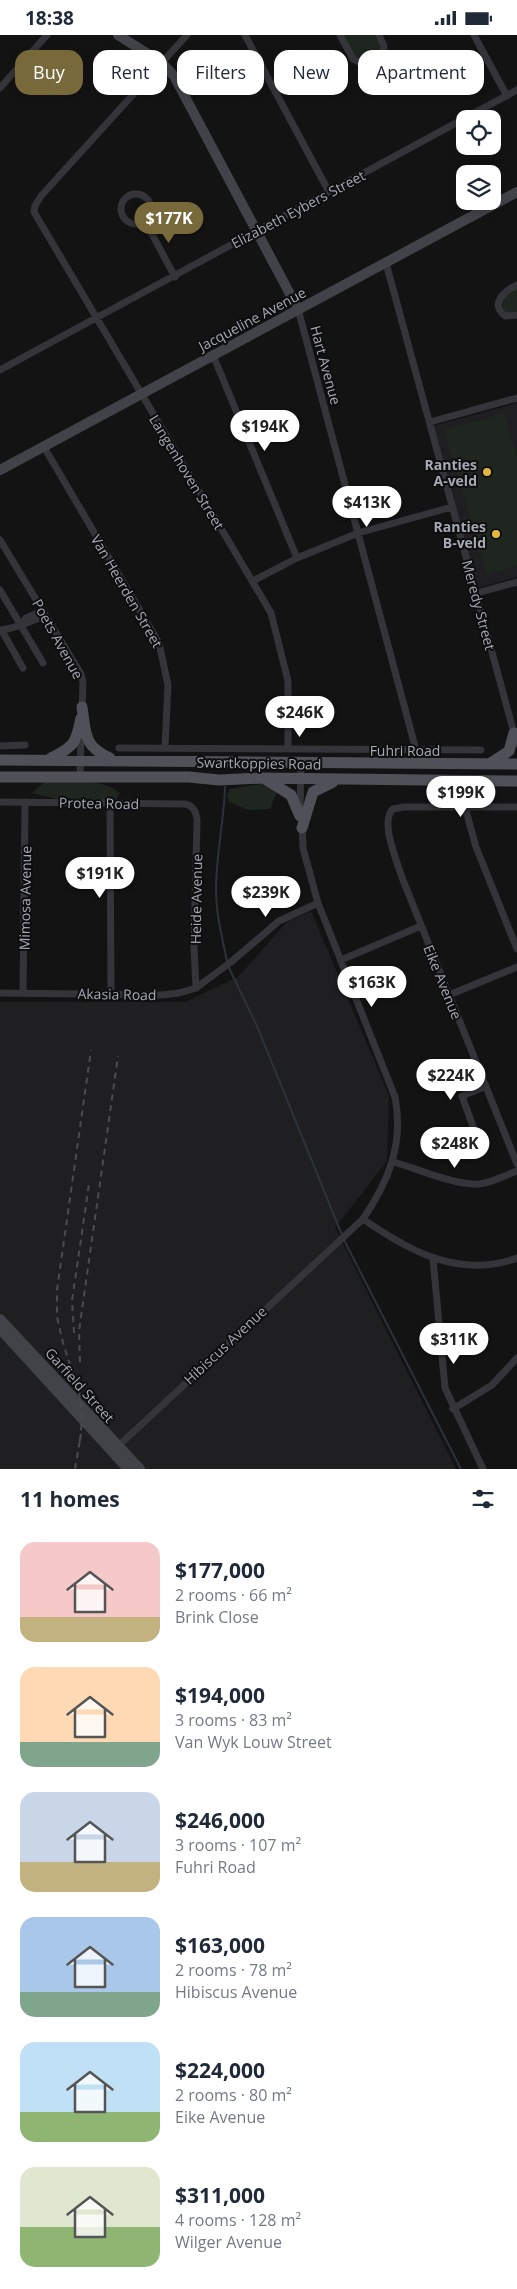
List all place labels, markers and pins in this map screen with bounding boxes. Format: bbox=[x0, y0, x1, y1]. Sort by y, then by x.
pin: $177K bbox=[134, 201, 204, 244]
pin: $194K bbox=[230, 409, 300, 452]
place label: Ranties A-veld bbox=[425, 455, 477, 490]
marker: Ranties A-veld bbox=[481, 466, 493, 478]
pin: $413K bbox=[332, 485, 402, 528]
place label: Ranties B-veld bbox=[434, 517, 486, 552]
marker: Ranties B-veld bbox=[490, 528, 502, 540]
pin: $246K bbox=[265, 695, 335, 738]
pin: $199K bbox=[426, 775, 496, 818]
pin: $191K bbox=[65, 857, 135, 899]
pin: $239K bbox=[231, 875, 301, 918]
pin: $163K bbox=[337, 965, 407, 1008]
pin: $224K bbox=[416, 1059, 486, 1101]
pin: $248K bbox=[420, 1127, 490, 1169]
pin: $311K bbox=[419, 1323, 489, 1365]

